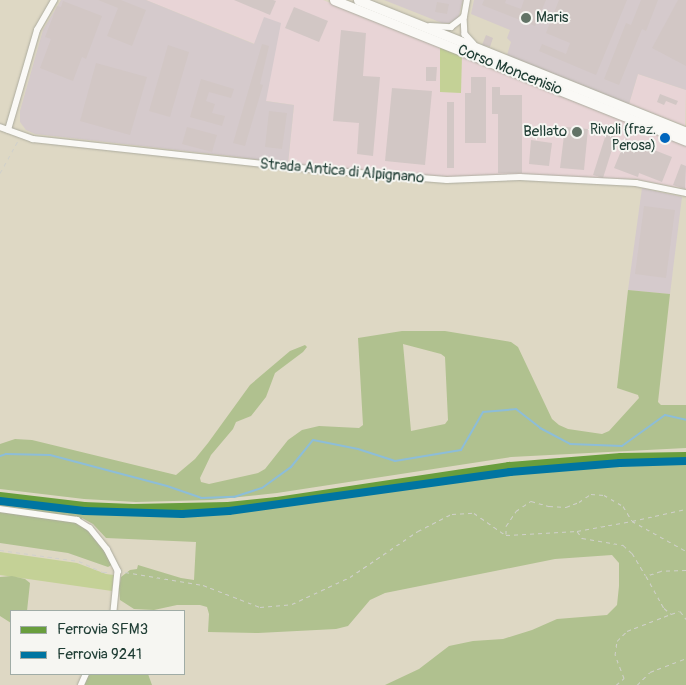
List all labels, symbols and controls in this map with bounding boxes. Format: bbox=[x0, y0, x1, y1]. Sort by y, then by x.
place label: Maris bbox=[536, 9, 569, 27]
marker: Maris bbox=[520, 12, 532, 24]
street label: Corso Moncenisio bbox=[455, 41, 565, 99]
place label: Rivoli (fraz. Perosa) bbox=[590, 122, 656, 154]
place label: Bellato bbox=[523, 123, 567, 141]
marker: Bellato bbox=[571, 126, 583, 138]
marker: Rivoli (fraz. Perosa) bbox=[660, 133, 670, 143]
street label: Strada Antica di Alpignano bbox=[259, 155, 425, 187]
legend bbox=[10, 610, 185, 675]
text: Ferrovia SFM3 bbox=[57, 620, 148, 639]
text: Ferrovia 9241 bbox=[57, 645, 142, 664]

